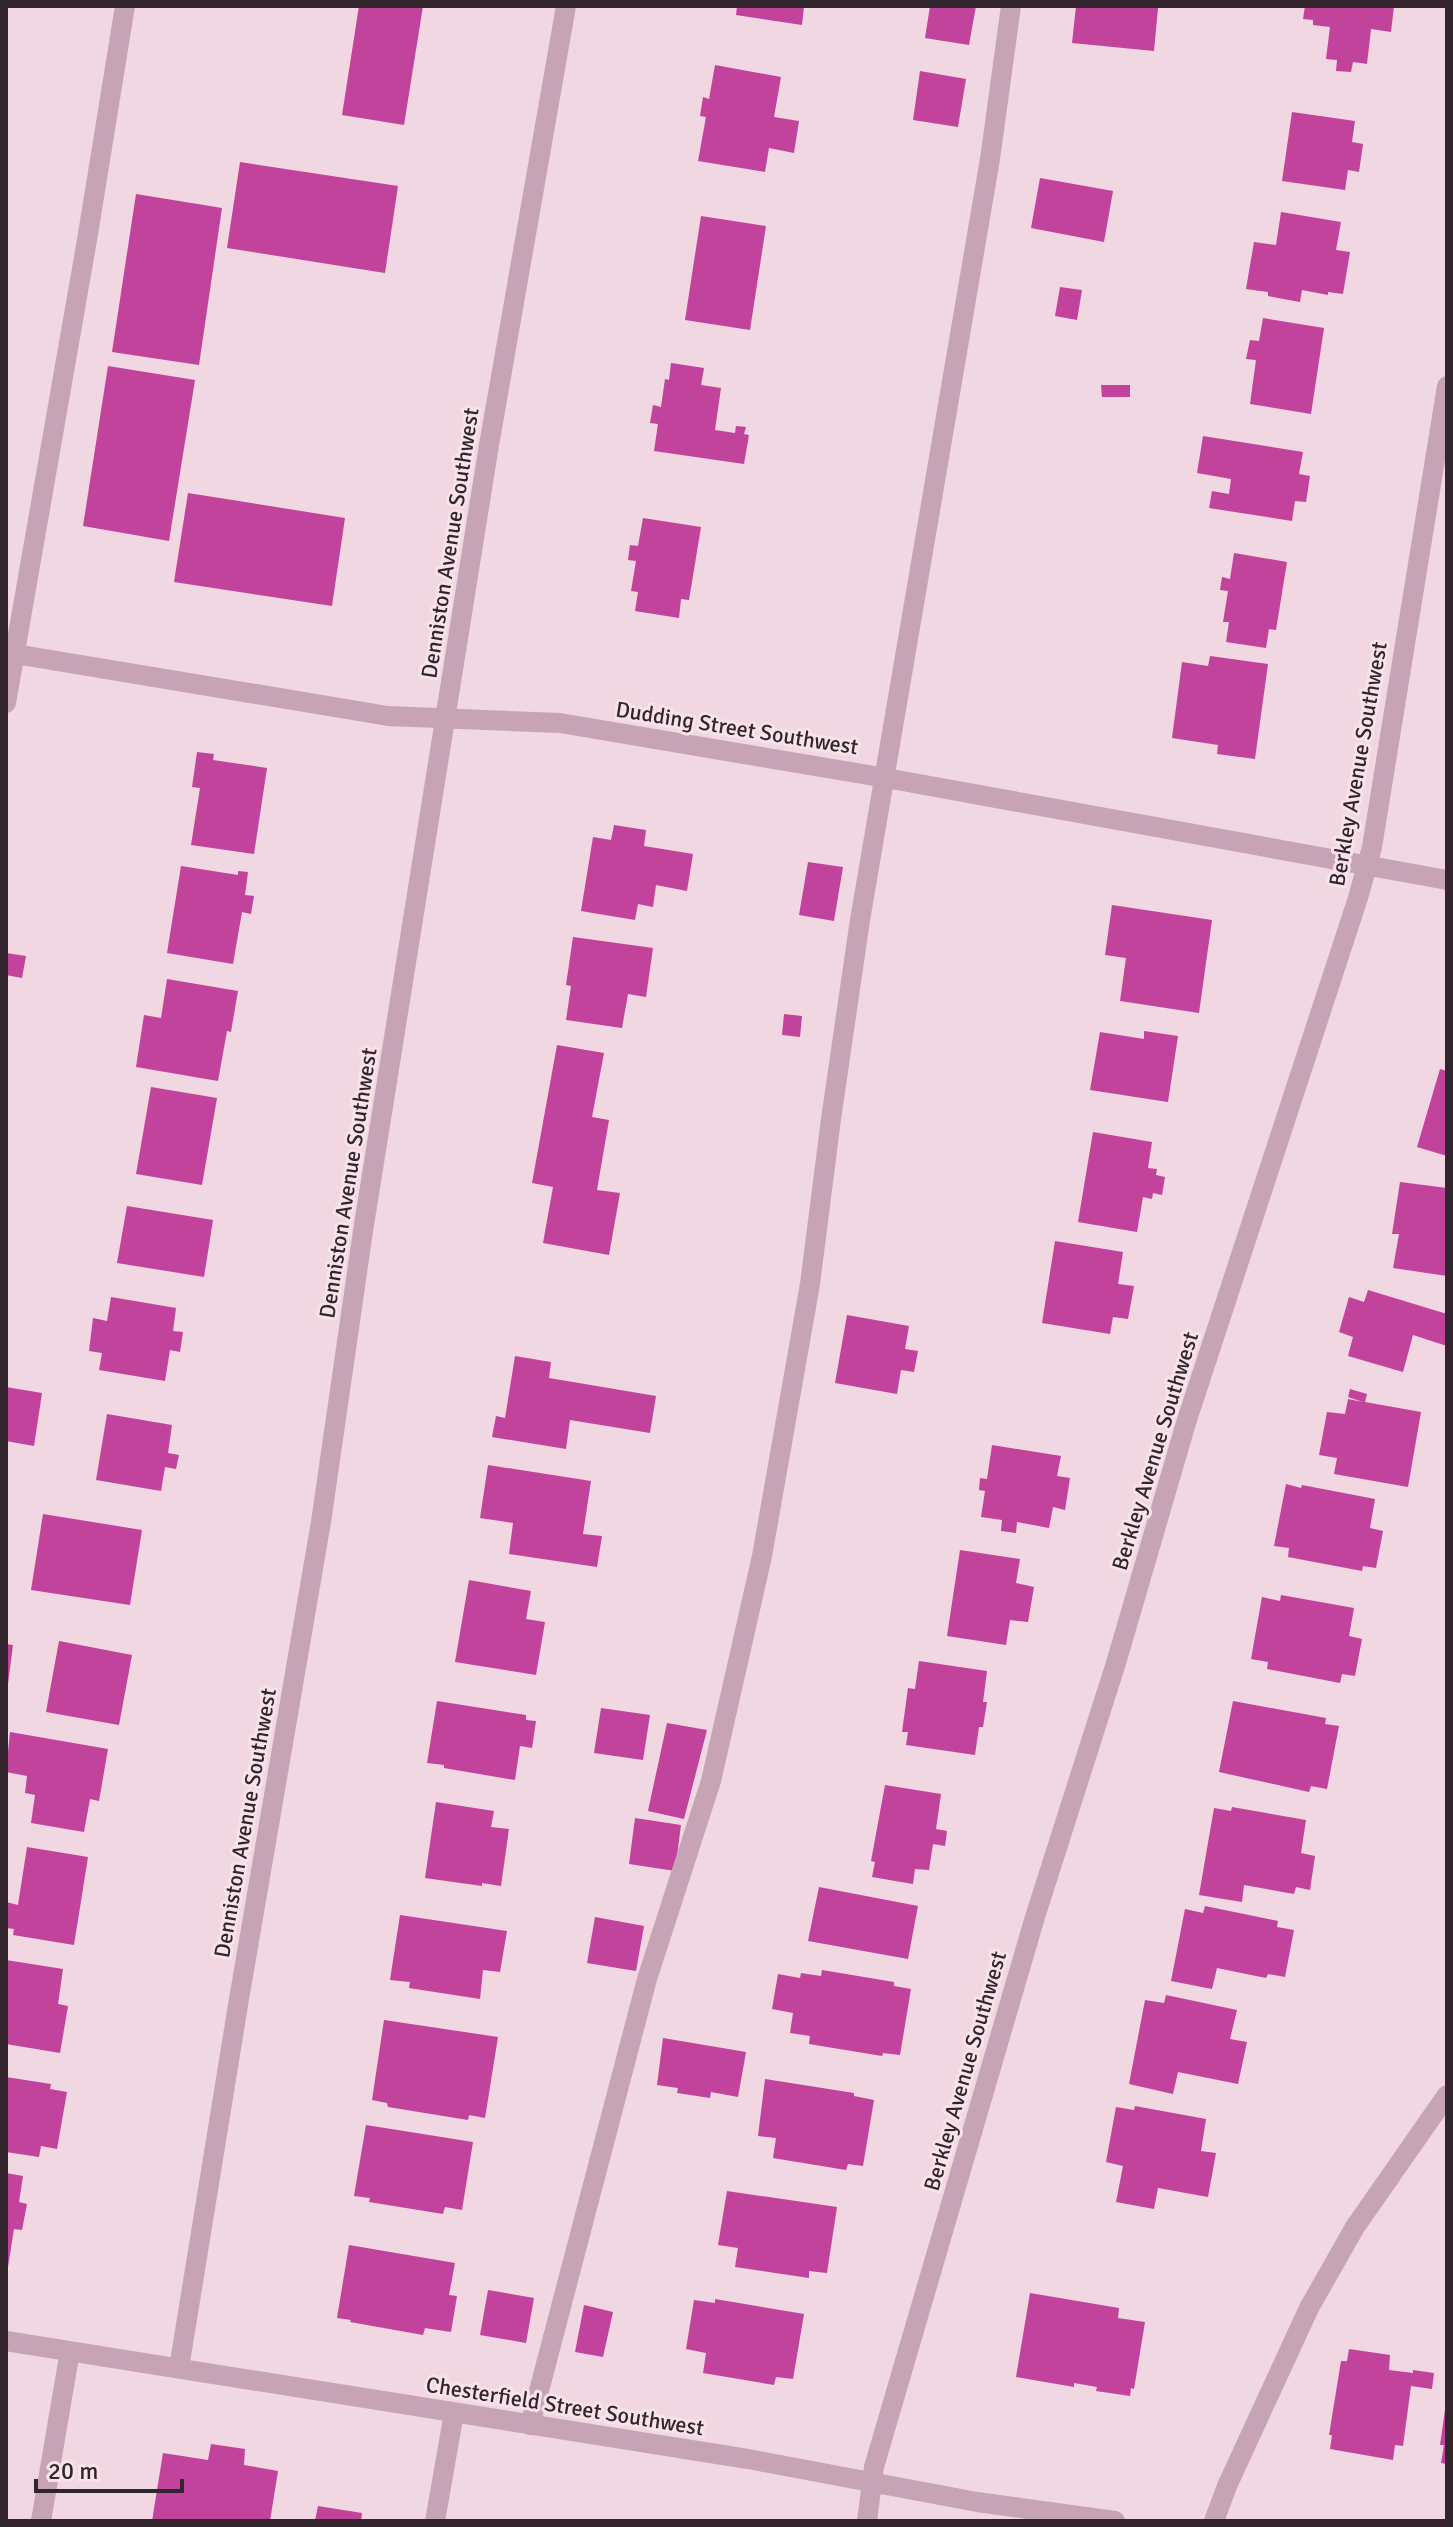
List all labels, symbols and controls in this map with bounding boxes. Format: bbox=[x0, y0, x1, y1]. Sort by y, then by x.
street label: Denniston Avenue Southwest bbox=[415, 406, 485, 680]
street label: Berkley Avenue Southwest bbox=[1323, 639, 1393, 888]
street label: Dudding Street Southwest bbox=[614, 695, 860, 761]
street label: Denniston Avenue Southwest bbox=[313, 1046, 383, 1320]
street label: Berkley Avenue Southwest bbox=[1106, 1328, 1204, 1573]
street label: Denniston Avenue Southwest bbox=[208, 1686, 282, 1960]
street label: Berkley Avenue Southwest bbox=[918, 1948, 1012, 2194]
street label: Chesterfield Street Southwest bbox=[424, 2371, 706, 2441]
scale bar bbox=[36, 2443, 182, 2493]
text: 20 m bbox=[48, 2456, 98, 2486]

